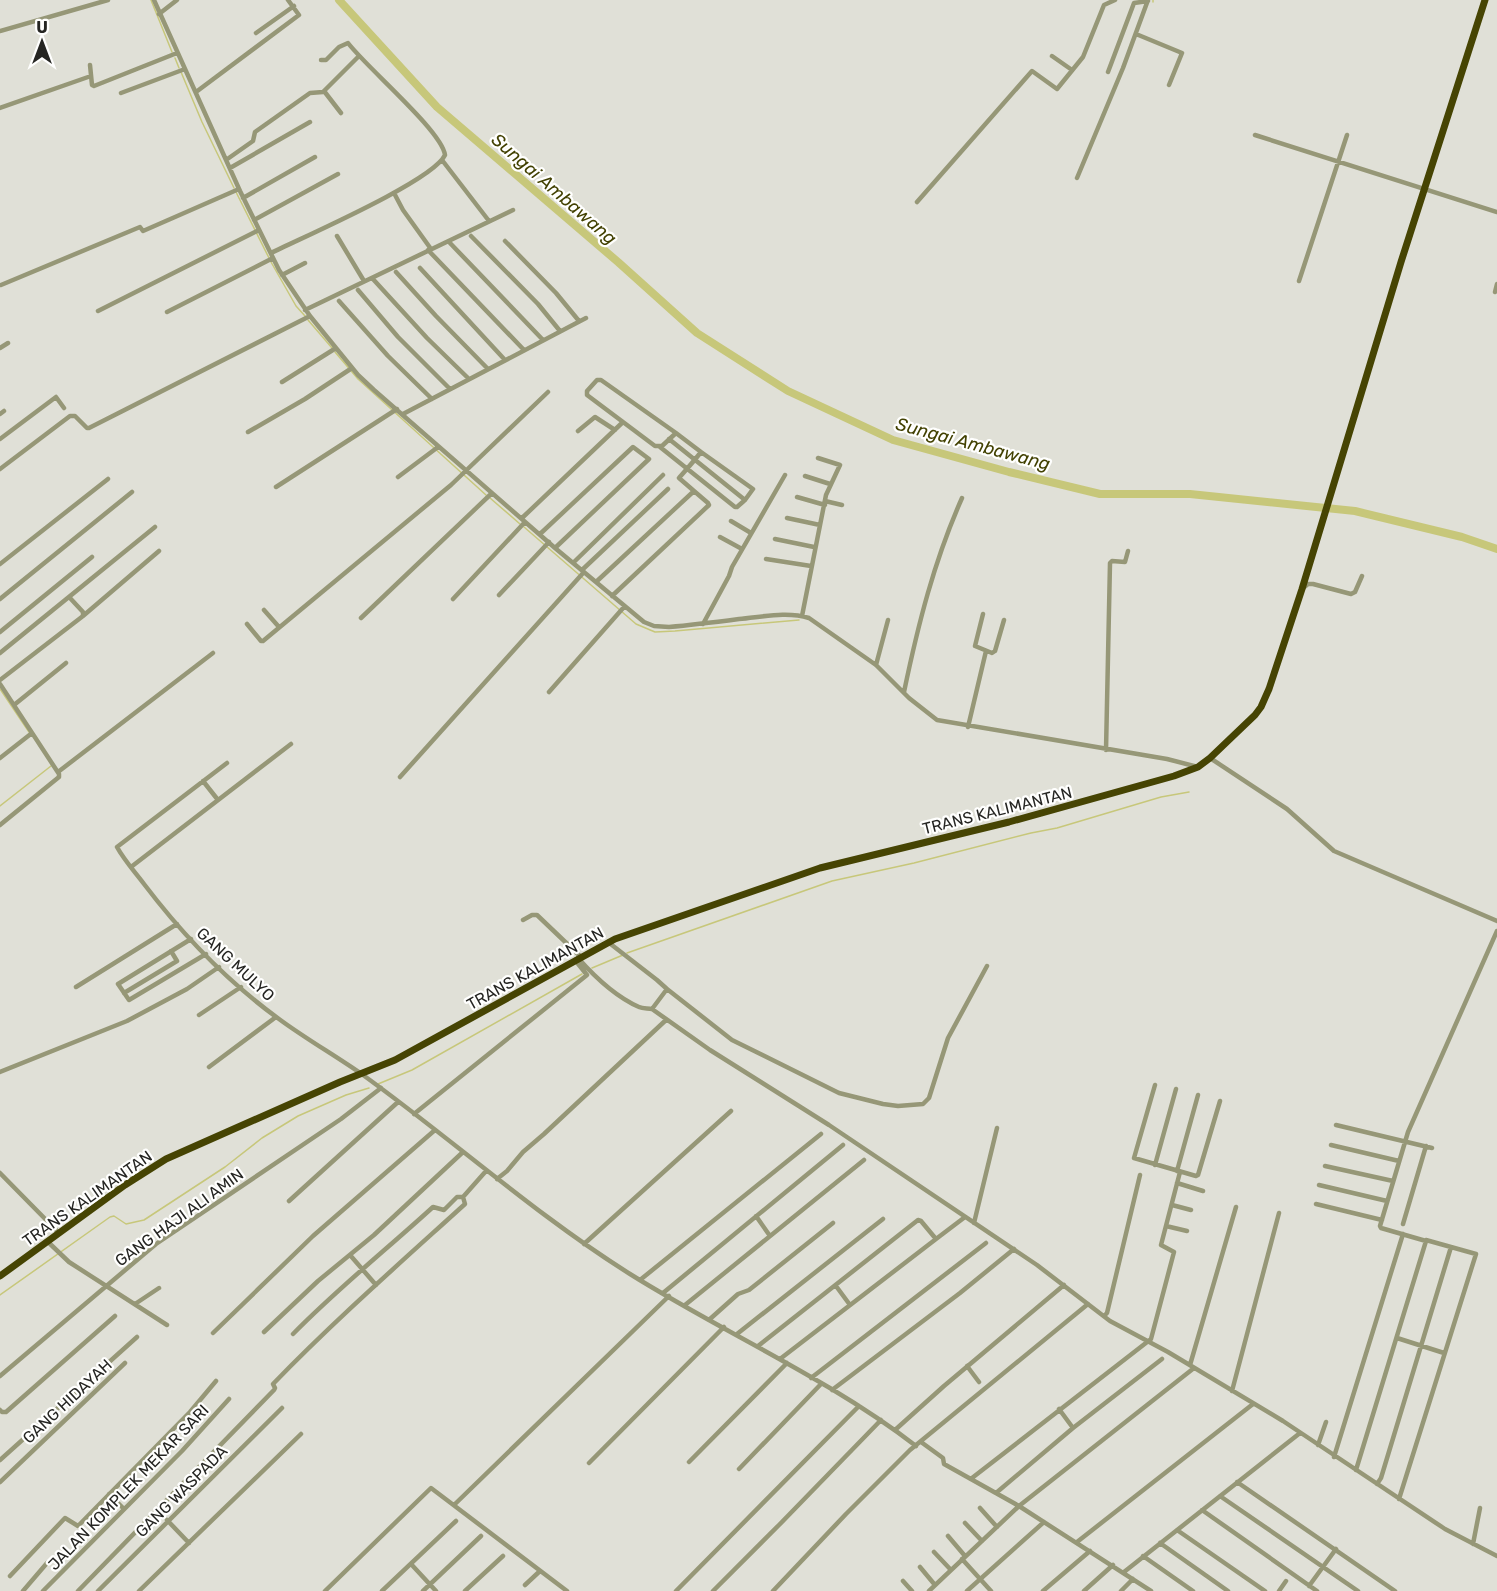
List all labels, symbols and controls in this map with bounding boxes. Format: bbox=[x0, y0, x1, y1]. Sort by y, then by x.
north arrow bbox=[12, 12, 72, 72]
text: U bbox=[36, 18, 48, 37]
water label: Sungai Ambawang bbox=[487, 129, 621, 250]
water label: Sungai Ambawang bbox=[894, 413, 1053, 475]
street label: TRANS KALIMANTAN bbox=[920, 783, 1074, 838]
street label: TRANS KALIMANTAN bbox=[463, 923, 607, 1014]
street label: GANG MULYO bbox=[193, 924, 278, 1005]
street label: TRANS KALIMANTAN bbox=[19, 1147, 156, 1250]
street label: GANG HAJI ALI AMIN bbox=[111, 1165, 247, 1270]
street label: GANG HIDAYAH bbox=[19, 1355, 116, 1447]
street label: JALAN KOMPLEK MEKAR SARI bbox=[44, 1401, 213, 1574]
street label: GANG WASPADA bbox=[132, 1441, 231, 1541]

